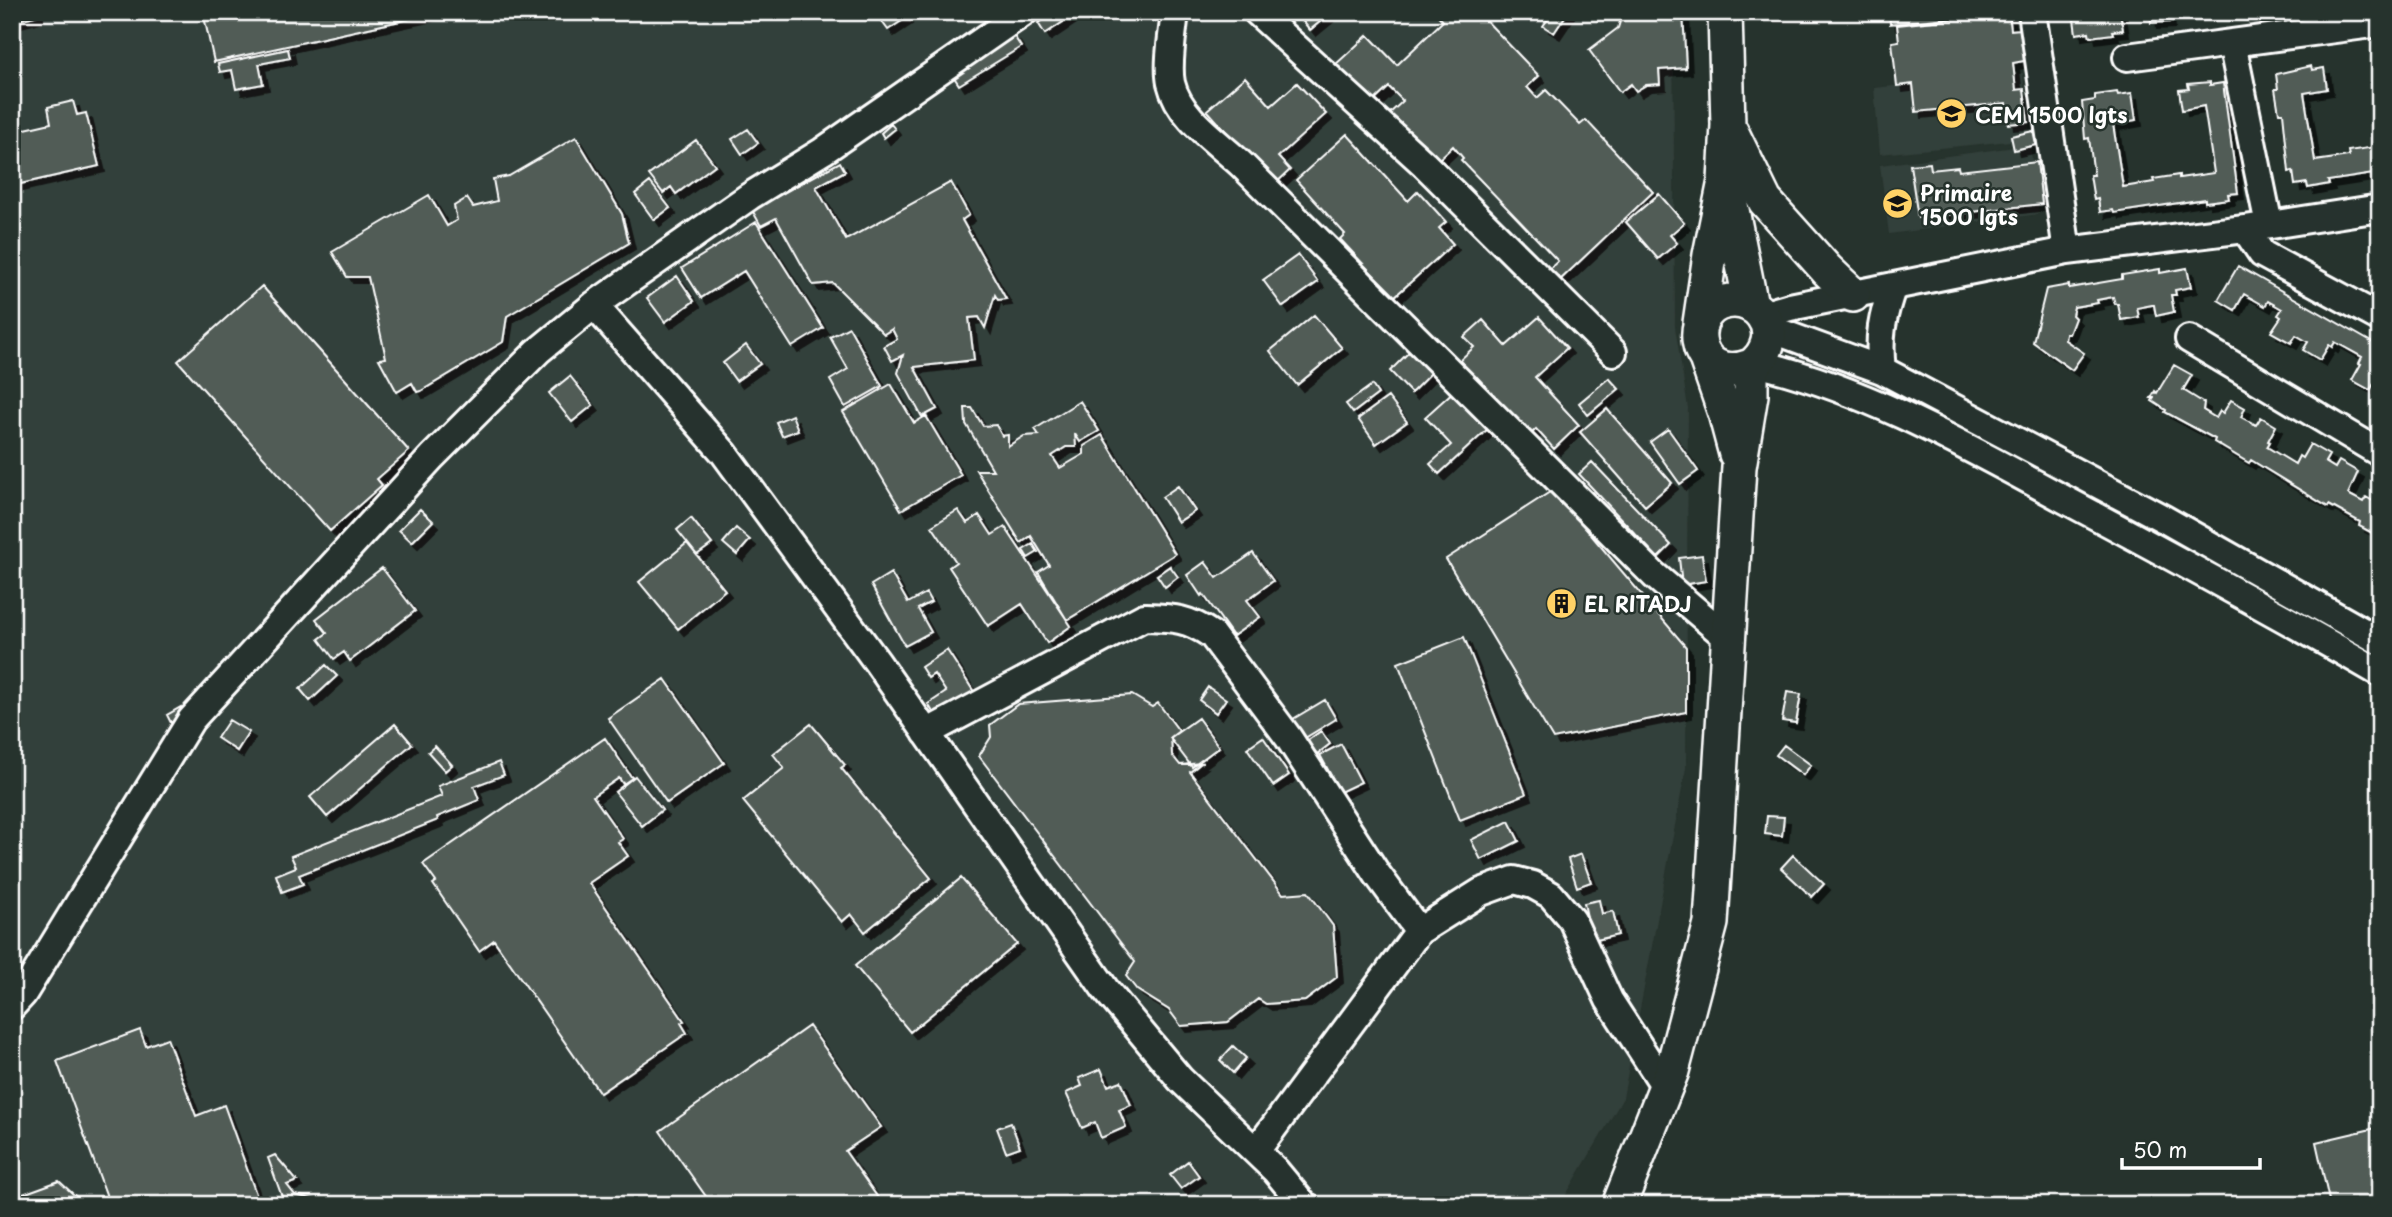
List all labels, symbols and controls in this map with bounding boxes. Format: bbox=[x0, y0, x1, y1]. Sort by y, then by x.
school or university icon: CEM 1500 lgts bbox=[1935, 97, 1969, 131]
place label: CEM 1500 lgts bbox=[1975, 98, 2128, 130]
place label: Primaire 1500 lgts bbox=[1920, 176, 2018, 232]
school or university icon: Primaire 1500 lgts bbox=[1880, 187, 1914, 221]
building icon: EL RITADJ bbox=[1544, 586, 1578, 620]
place label: EL RITADJ bbox=[1584, 587, 1692, 619]
scale bar bbox=[2122, 1126, 2261, 1170]
text: 50 m bbox=[2133, 1133, 2187, 1165]

